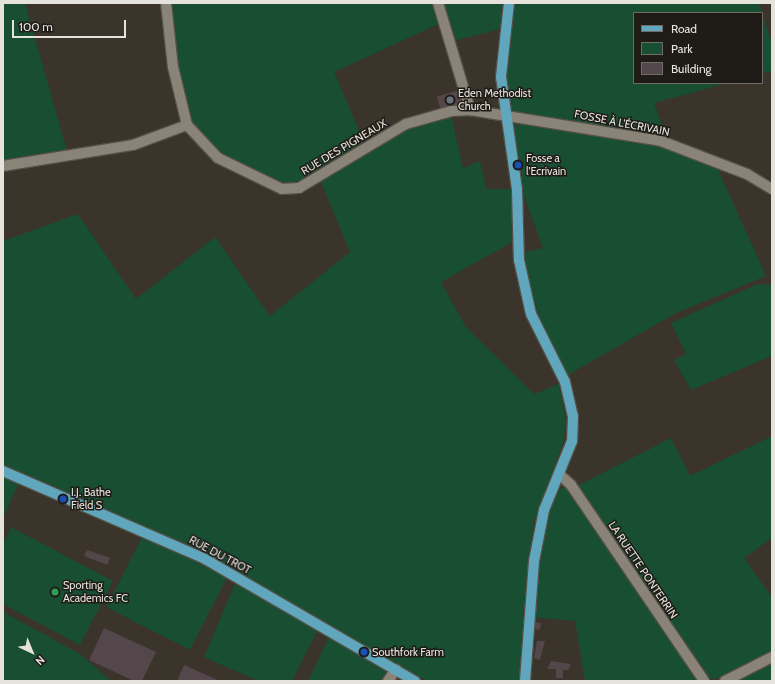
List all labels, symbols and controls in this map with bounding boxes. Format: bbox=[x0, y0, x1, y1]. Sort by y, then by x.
scale bar bbox=[14, 12, 128, 38]
legend bbox=[633, 12, 763, 84]
text: 100 m bbox=[19, 19, 53, 34]
text: Road bbox=[671, 21, 697, 36]
text: Park bbox=[671, 41, 693, 56]
text: Building bbox=[671, 61, 712, 76]
place label: Eden Methodist Church bbox=[458, 87, 531, 113]
marker: Eden Methodist Church bbox=[445, 95, 455, 105]
street label: FOSSE À L'ÉCRIVAIN bbox=[573, 107, 671, 139]
street label: RUE DES PIGNEAUX bbox=[299, 116, 389, 178]
place label: Fosse a l'Ecrivain bbox=[526, 152, 566, 178]
marker: Fosse a l'Ecrivain bbox=[513, 160, 523, 170]
place label: I.J. Bathe Field S bbox=[71, 486, 111, 512]
marker: I.J. Bathe Field S bbox=[58, 494, 68, 504]
street label: LA RUETTE PONTERRIN bbox=[606, 519, 680, 621]
street label: RUE DU TROT bbox=[187, 533, 253, 577]
place label: Sporting Academics FC bbox=[63, 579, 128, 605]
marker: Sporting Academics FC bbox=[50, 587, 60, 597]
north arrow bbox=[12, 632, 52, 672]
place label: Southfork Farm bbox=[372, 645, 444, 659]
marker: Southfork Farm bbox=[359, 647, 369, 657]
text: N bbox=[33, 653, 48, 668]

